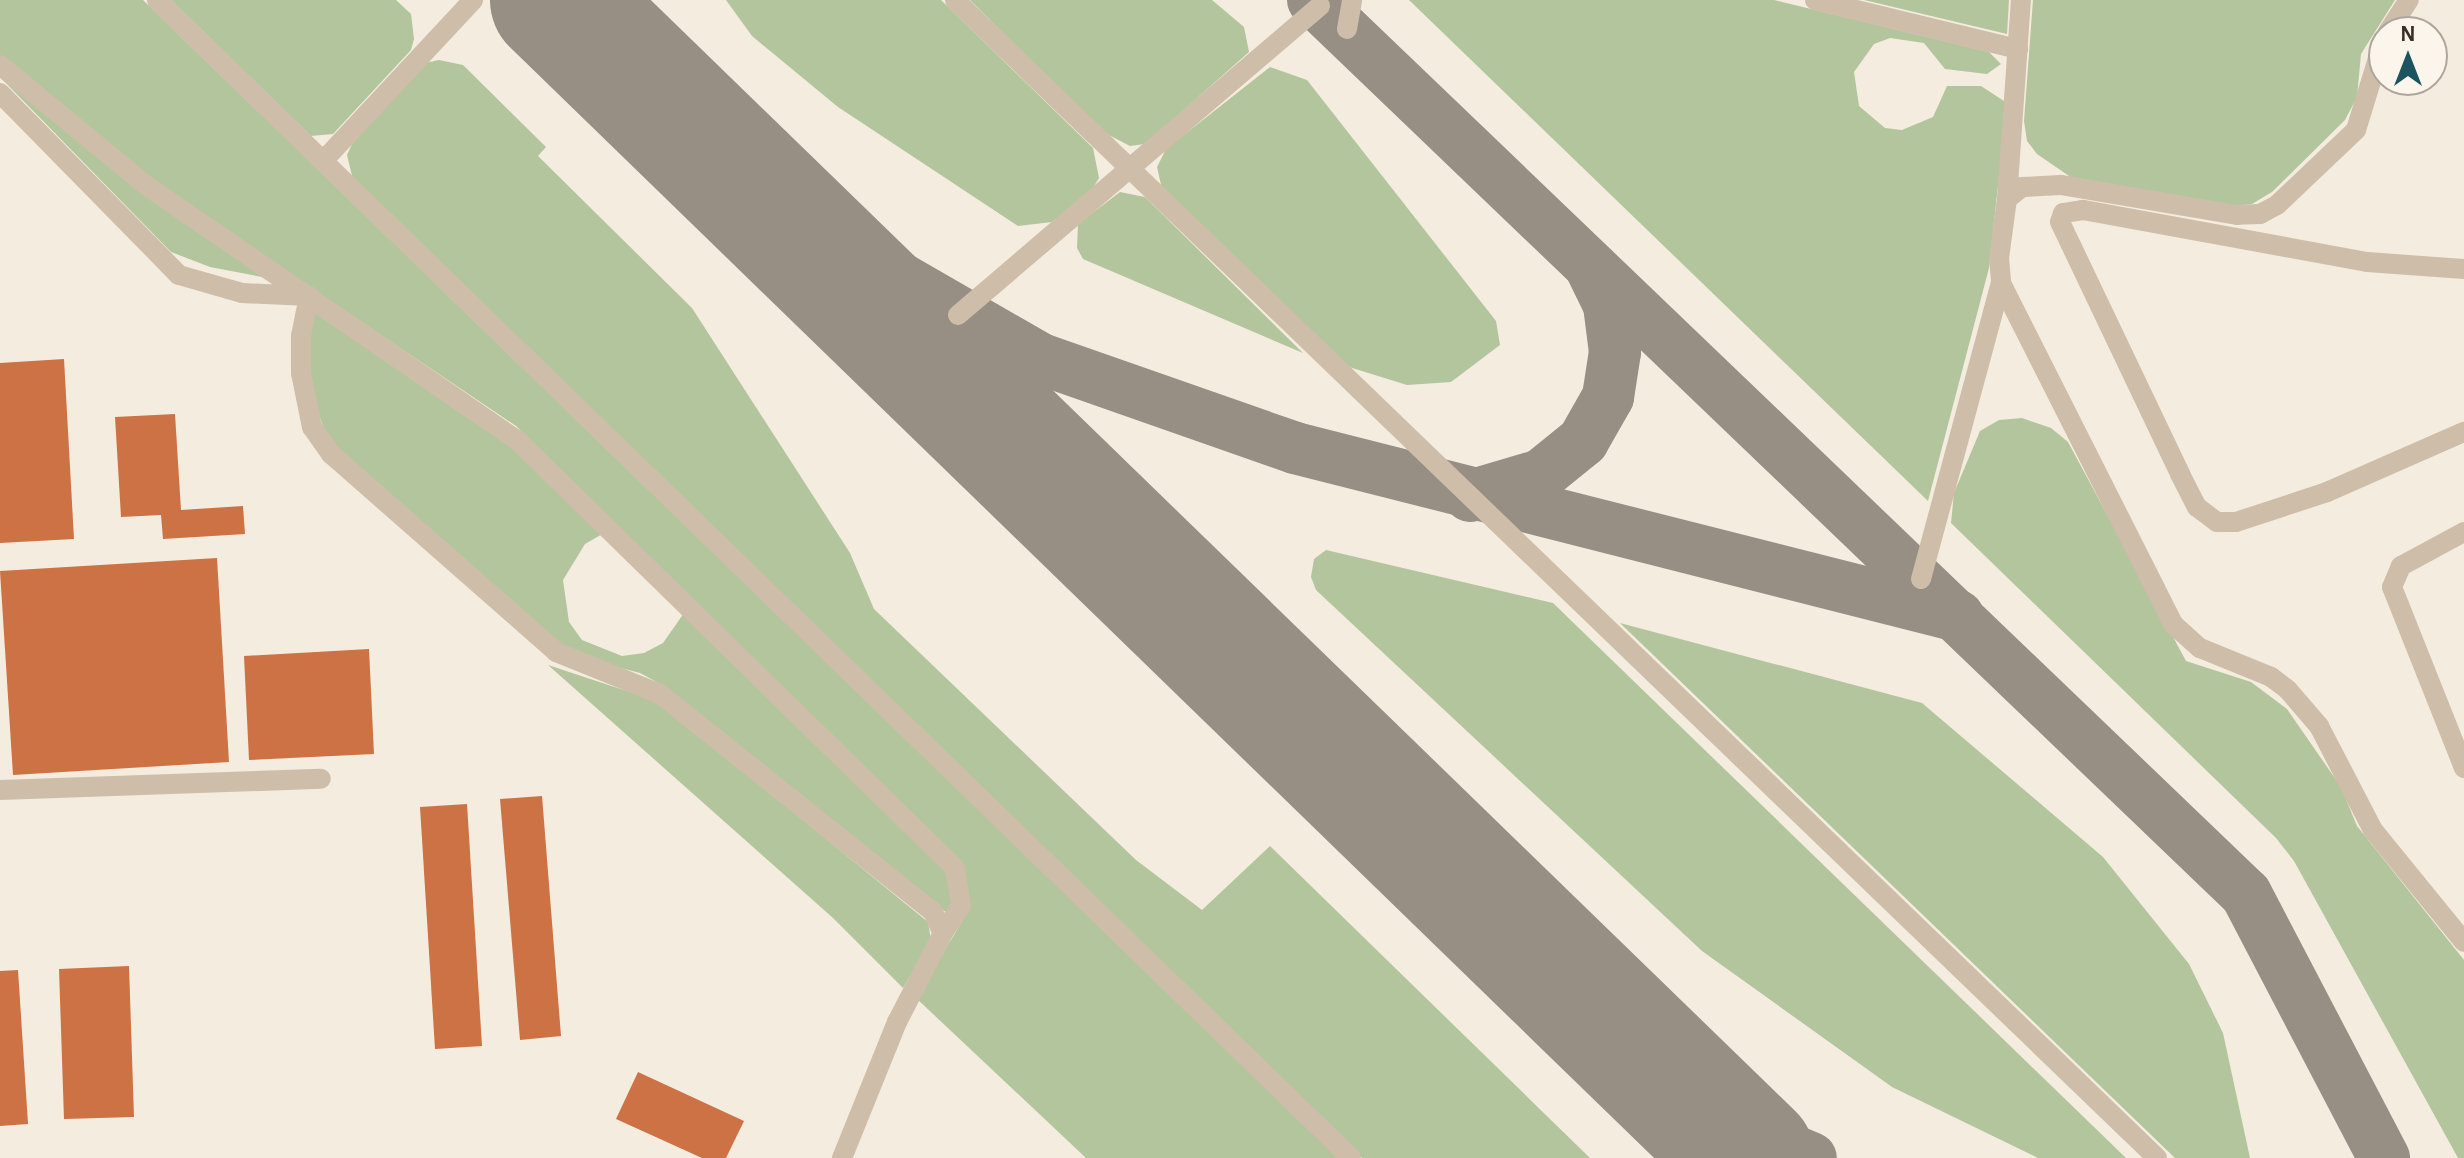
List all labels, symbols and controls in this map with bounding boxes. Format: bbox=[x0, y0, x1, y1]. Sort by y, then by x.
north arrow bbox=[2368, 16, 2448, 96]
text: N bbox=[2400, 23, 2416, 45]

